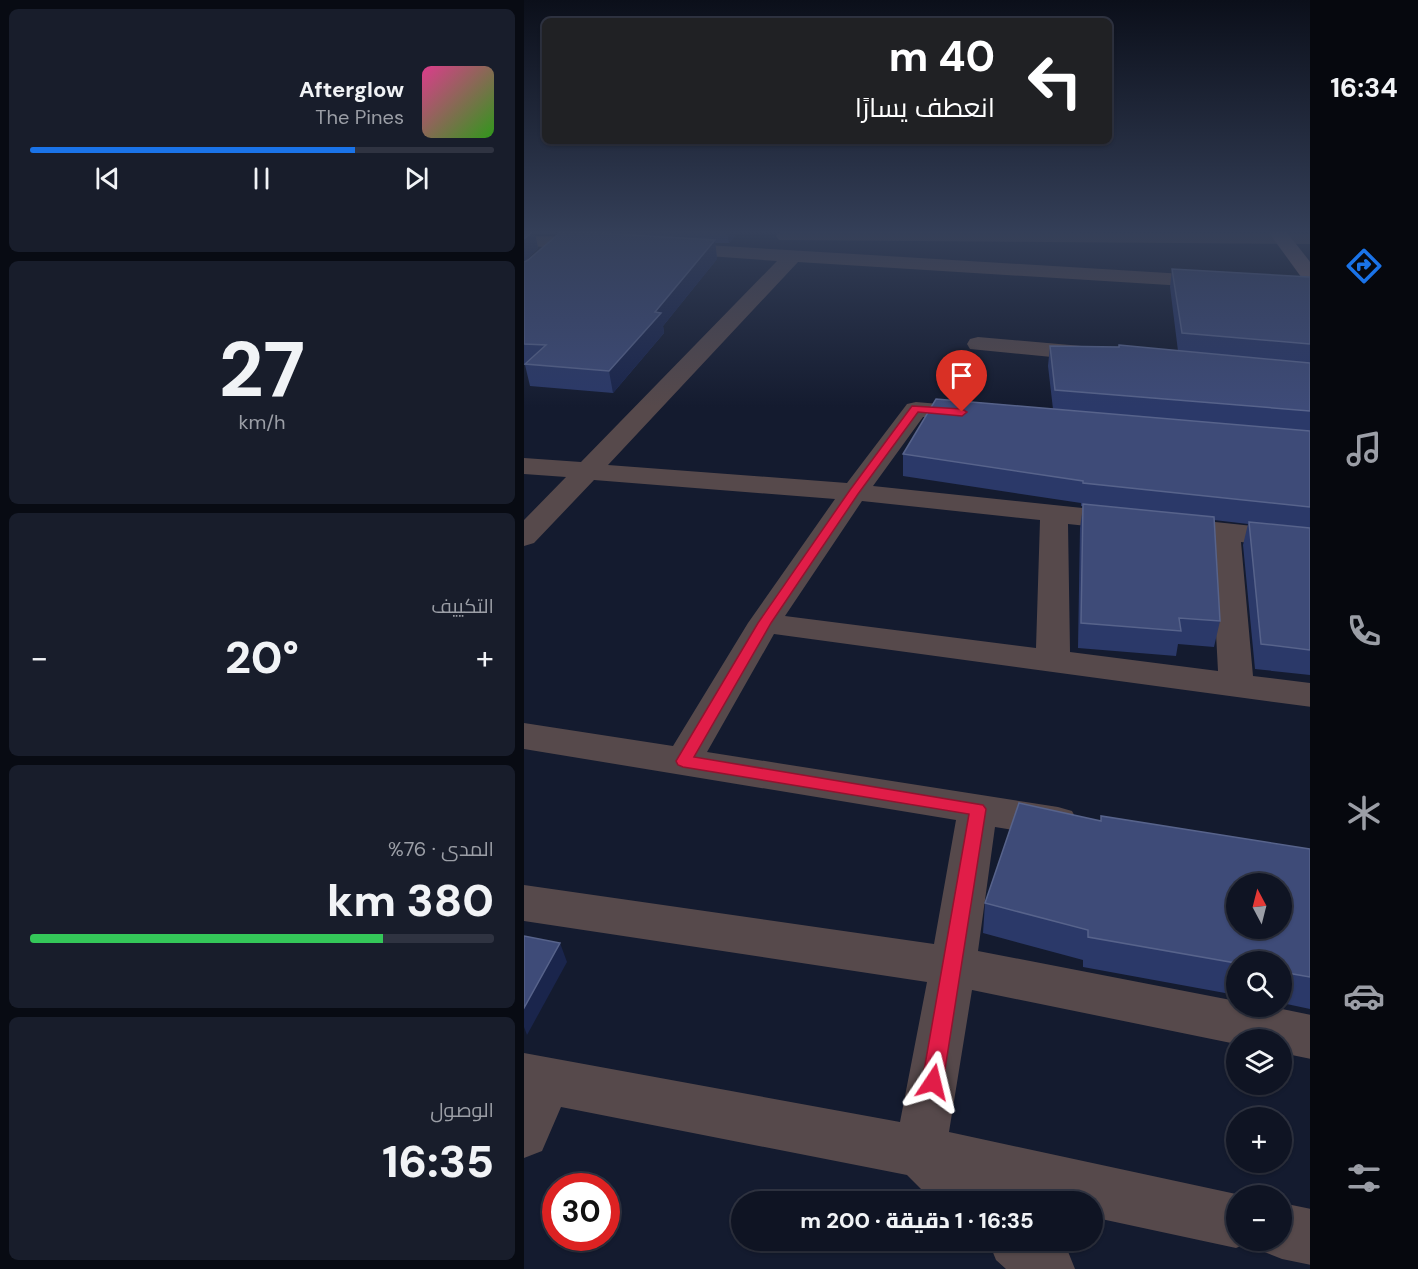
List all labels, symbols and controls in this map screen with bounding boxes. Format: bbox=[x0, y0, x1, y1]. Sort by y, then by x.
text: 40 m bbox=[889, 29, 995, 84]
icon: left bbox=[1016, 42, 1094, 120]
text: 16:34 bbox=[1330, 70, 1398, 105]
text: Afterglow bbox=[299, 75, 404, 104]
text: انعطف يسارًا bbox=[855, 90, 995, 125]
text: The Pines bbox=[315, 104, 404, 130]
icon: previous bbox=[91, 162, 124, 195]
icon: pause bbox=[245, 162, 278, 195]
icon: next bbox=[400, 162, 433, 195]
icon: directions bbox=[1343, 245, 1385, 287]
text: 27 bbox=[219, 319, 305, 420]
pin bbox=[936, 350, 987, 412]
icon: arrive bbox=[945, 359, 978, 392]
text: km/h bbox=[238, 409, 286, 435]
icon: music bbox=[1343, 428, 1385, 470]
text: التكييف bbox=[431, 593, 494, 619]
icon: phone bbox=[1343, 610, 1385, 652]
text: 20° bbox=[225, 628, 299, 687]
text: − bbox=[30, 636, 48, 679]
text: + bbox=[476, 636, 494, 679]
icon: climate bbox=[1343, 792, 1385, 834]
text: المدى · 76% bbox=[388, 836, 494, 862]
text: 380 km bbox=[327, 871, 494, 930]
north arrow bbox=[1226, 873, 1292, 939]
map controls bbox=[1226, 873, 1292, 1251]
button: search bbox=[1226, 951, 1292, 1017]
icon: car bbox=[1343, 975, 1385, 1017]
button: layers bbox=[1226, 1029, 1292, 1095]
position arrow bbox=[901, 1050, 965, 1114]
text: الوصول bbox=[430, 1097, 494, 1123]
button: + bbox=[1226, 1107, 1292, 1173]
text: 16:35 bbox=[382, 1132, 494, 1191]
icon: filters bbox=[1343, 1157, 1385, 1199]
speed limit sign: 30 bbox=[542, 1173, 620, 1251]
button: − bbox=[1226, 1185, 1292, 1251]
text: 16:35 · 1 دقيقة · 200 m bbox=[800, 1206, 1034, 1235]

